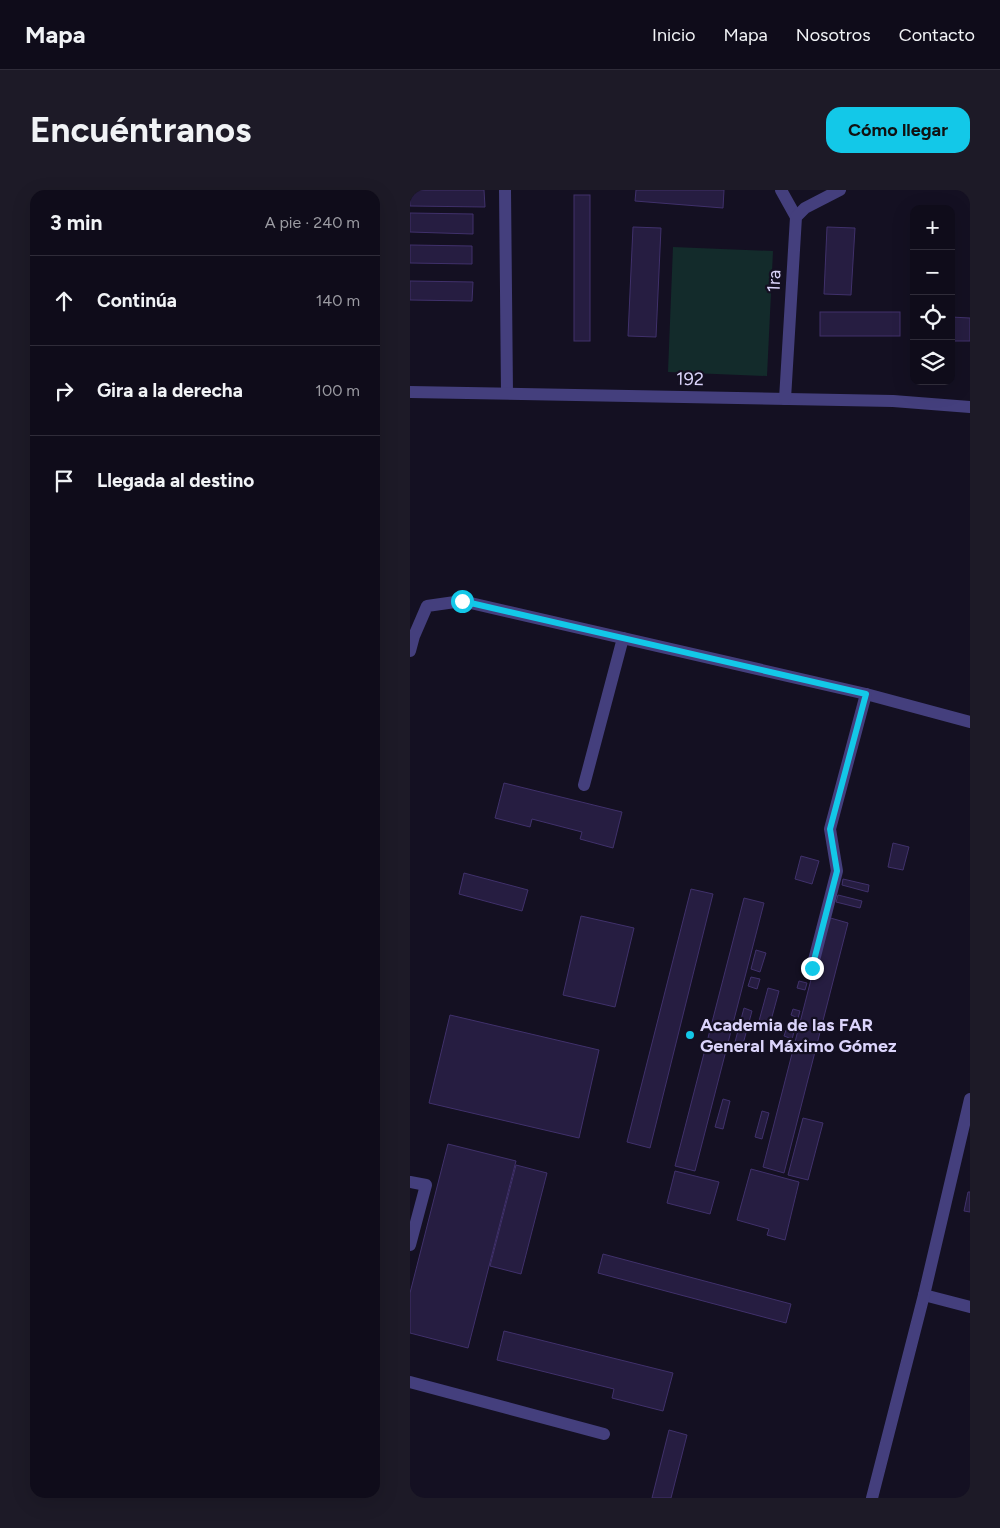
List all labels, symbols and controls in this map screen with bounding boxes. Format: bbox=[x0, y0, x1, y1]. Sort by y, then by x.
text: Mapa bbox=[25, 20, 86, 49]
text: Inicio bbox=[652, 24, 696, 46]
text: Mapa bbox=[724, 24, 768, 46]
text: Nosotros bbox=[796, 24, 871, 46]
text: Contacto bbox=[899, 24, 975, 46]
button: Cómo llegar bbox=[826, 107, 970, 153]
text: Encuéntranos bbox=[30, 109, 251, 151]
map controls bbox=[910, 205, 955, 385]
button: + bbox=[910, 205, 955, 250]
text: 3 min bbox=[50, 210, 102, 235]
text: A pie · 240 m bbox=[265, 213, 360, 232]
button: − bbox=[910, 250, 955, 295]
street label: 1ra bbox=[762, 269, 786, 293]
icon: ahead bbox=[50, 287, 78, 315]
text: Continúa bbox=[97, 289, 177, 312]
text: 140 m bbox=[316, 291, 360, 310]
button: locate bbox=[910, 295, 955, 340]
button: layers bbox=[910, 340, 955, 385]
street label: 192 bbox=[676, 368, 704, 390]
icon: right bbox=[50, 377, 78, 405]
text: Gira a la derecha bbox=[97, 379, 243, 402]
text: 100 m bbox=[315, 381, 360, 400]
icon: arrive bbox=[50, 467, 78, 495]
text: Llegada al destino bbox=[97, 469, 254, 492]
route start bbox=[451, 590, 474, 613]
route end bbox=[801, 957, 824, 980]
place label: Academia de las FAR General Máximo Gómez bbox=[700, 1014, 897, 1057]
marker: Academia de las FAR General Máximo Gómez bbox=[684, 1029, 696, 1041]

